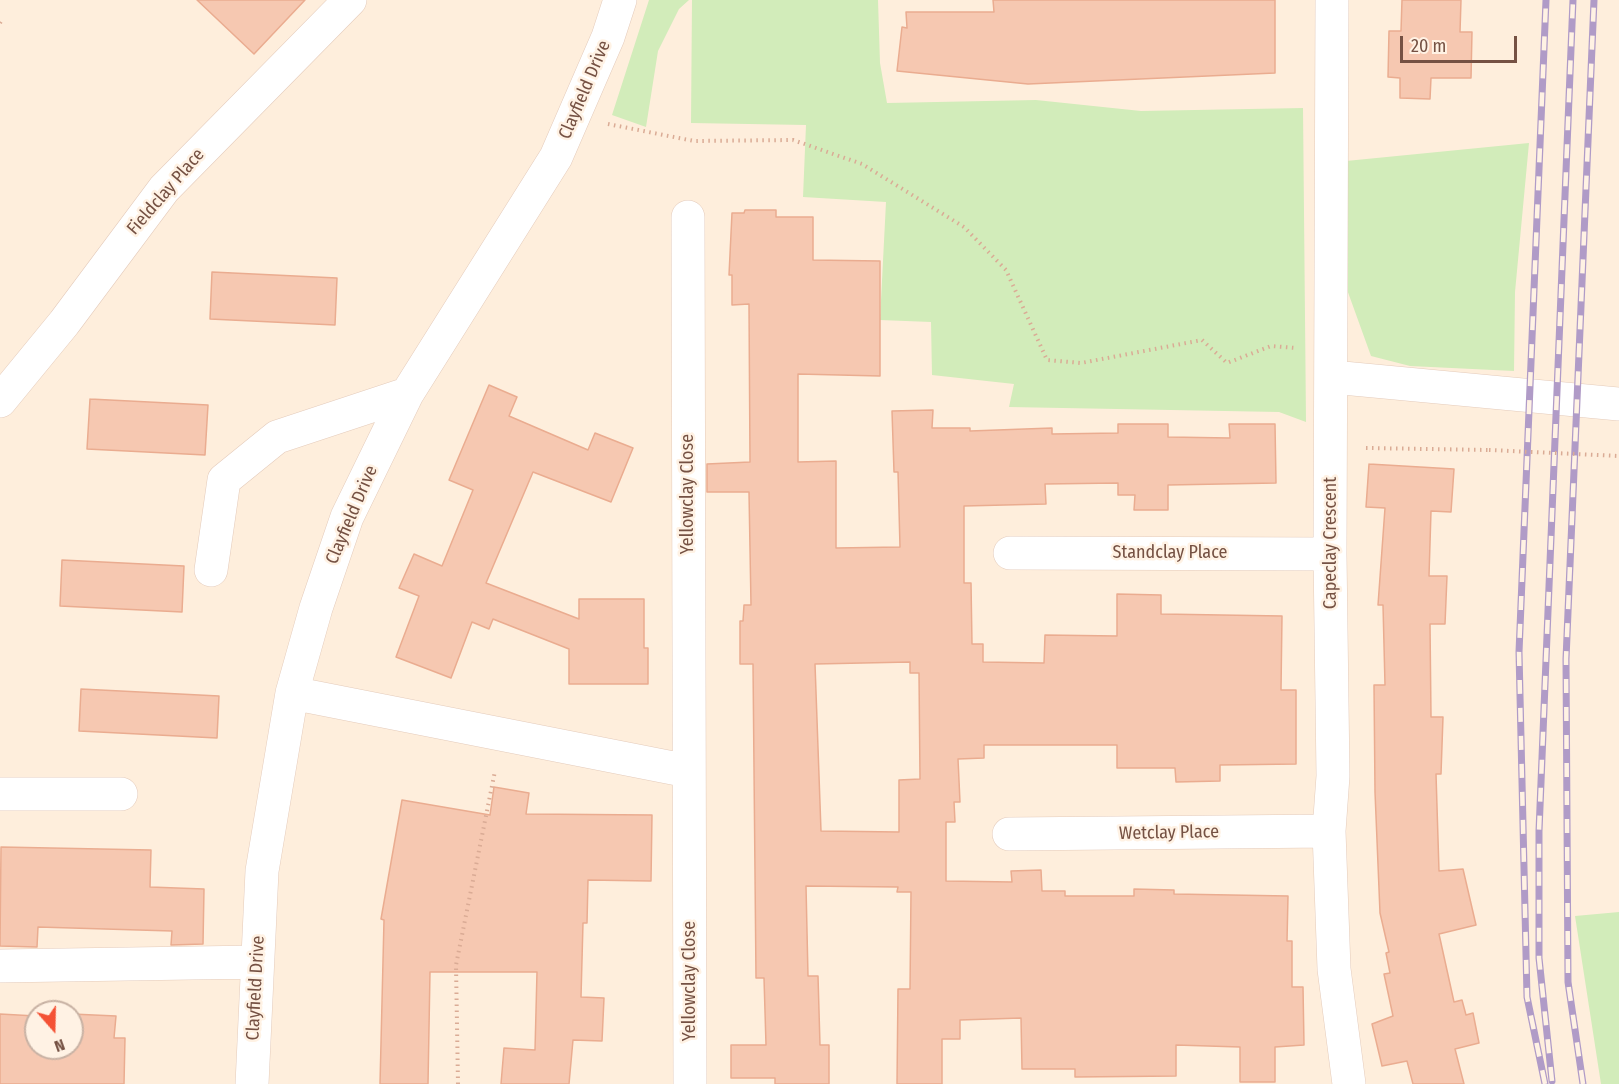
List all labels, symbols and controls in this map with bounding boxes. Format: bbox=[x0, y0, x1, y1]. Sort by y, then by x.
scale bar bbox=[1403, 24, 1520, 62]
text: 20 m bbox=[1411, 35, 1446, 57]
street label: Clayfield Drive bbox=[555, 37, 615, 143]
street label: Fieldclay Place bbox=[123, 144, 209, 240]
street label: Yellowclay Close bbox=[677, 434, 699, 554]
street label: Clayfield Drive bbox=[322, 462, 382, 568]
street label: Capeclay Crescent bbox=[1320, 477, 1342, 609]
street label: Standclay Place bbox=[1113, 542, 1227, 564]
street label: Wetclay Place bbox=[1119, 821, 1219, 845]
street label: Yellowclay Close bbox=[679, 921, 701, 1041]
street label: Clayfield Drive bbox=[242, 935, 270, 1041]
north arrow bbox=[24, 1000, 84, 1060]
text: N bbox=[52, 1035, 67, 1056]

